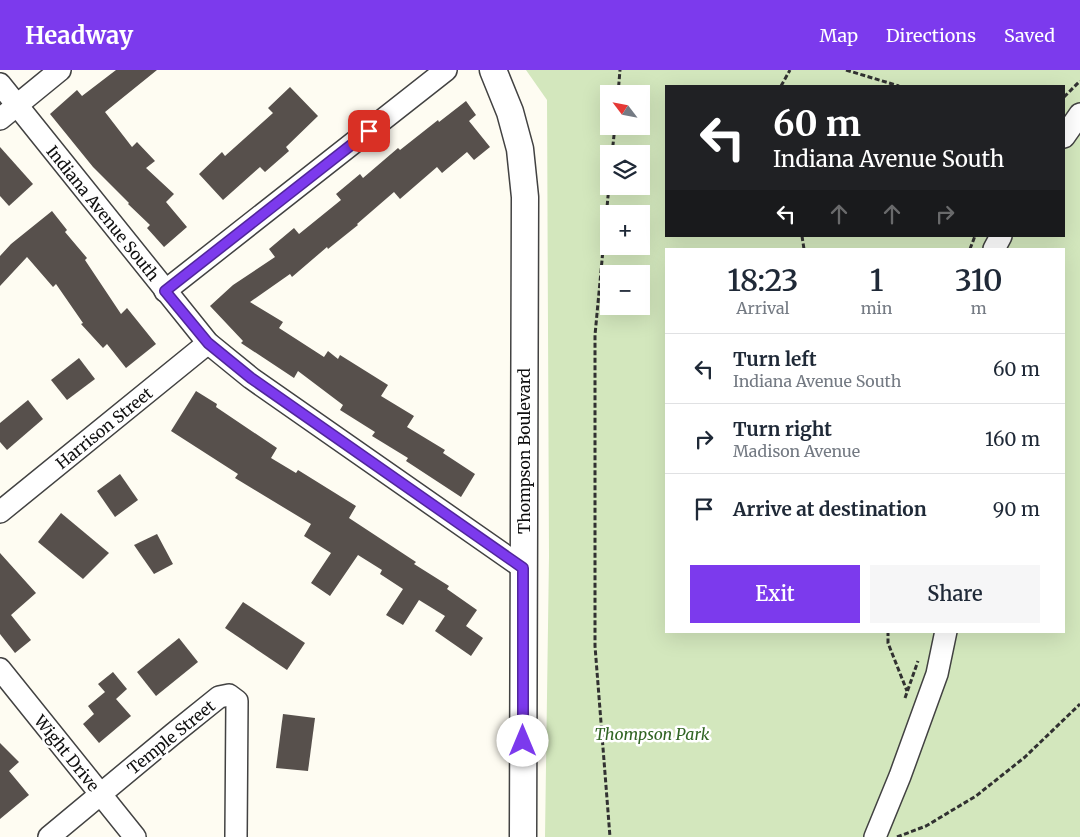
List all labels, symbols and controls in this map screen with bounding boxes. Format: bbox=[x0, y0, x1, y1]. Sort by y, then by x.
text: Headway bbox=[25, 20, 133, 51]
text: Map bbox=[820, 24, 858, 47]
text: Directions bbox=[886, 24, 976, 47]
text: Saved bbox=[1004, 24, 1055, 47]
north arrow bbox=[600, 85, 650, 135]
map controls bbox=[600, 85, 650, 315]
text: 60 m bbox=[773, 102, 861, 146]
icon: left bbox=[690, 105, 755, 170]
pin bbox=[348, 110, 390, 152]
icon: arrive bbox=[355, 117, 383, 145]
street label: Indiana Avenue South bbox=[42, 141, 164, 285]
button: layers bbox=[600, 145, 650, 195]
text: Indiana Avenue South bbox=[773, 145, 1004, 173]
icon: left bbox=[772, 200, 800, 228]
icon: ahead bbox=[825, 200, 853, 228]
icon: ahead bbox=[878, 200, 906, 228]
icon: right bbox=[931, 200, 959, 228]
button: + bbox=[600, 205, 650, 255]
text: 18:23 bbox=[727, 261, 798, 299]
text: 1 bbox=[870, 261, 883, 299]
text: 310 bbox=[955, 261, 1003, 299]
button: − bbox=[600, 265, 650, 315]
text: Arrival bbox=[736, 298, 790, 318]
text: min bbox=[861, 298, 892, 318]
text: m bbox=[971, 298, 987, 318]
text: Turn left bbox=[733, 347, 817, 371]
icon: left bbox=[690, 355, 718, 383]
text: 60 m bbox=[993, 357, 1040, 381]
street label: Thompson Boulevard bbox=[514, 368, 534, 534]
text: Indiana Avenue South bbox=[733, 371, 901, 391]
street label: Harrison Street bbox=[52, 383, 157, 473]
text: Turn right bbox=[733, 417, 832, 441]
icon: right bbox=[690, 425, 718, 453]
text: 160 m bbox=[985, 427, 1040, 451]
text: Madison Avenue bbox=[733, 441, 860, 461]
icon: arrive bbox=[690, 495, 718, 523]
text: Arrive at destination bbox=[733, 497, 927, 521]
text: 90 m bbox=[993, 497, 1040, 521]
button: Exit bbox=[690, 565, 860, 623]
button: Share bbox=[870, 565, 1040, 623]
street label: Temple Street bbox=[123, 695, 219, 778]
street label: Wight Drive bbox=[30, 710, 104, 795]
position arrow bbox=[496, 714, 548, 766]
park label: Thompson Park bbox=[595, 724, 710, 744]

